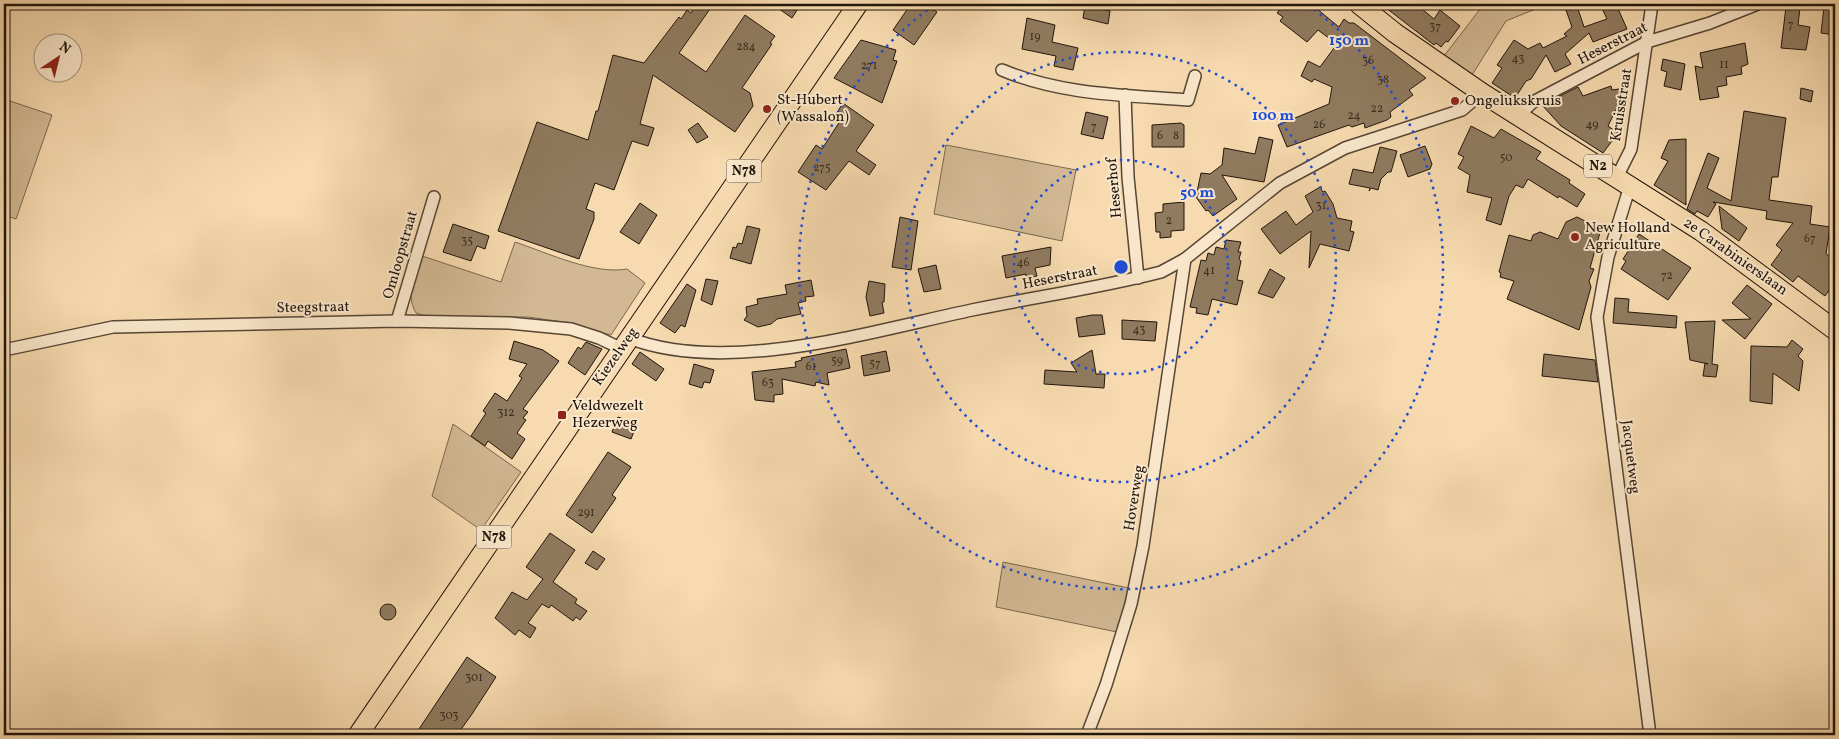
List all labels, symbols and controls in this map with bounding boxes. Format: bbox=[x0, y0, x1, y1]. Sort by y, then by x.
street label: Heserstraat bbox=[1574, 17, 1652, 71]
house number: 7 bbox=[1788, 17, 1794, 33]
house number: 37 bbox=[1429, 19, 1441, 35]
house number: 19 bbox=[1030, 29, 1040, 45]
text: 150 m bbox=[1329, 31, 1369, 52]
north arrow bbox=[32, 32, 82, 82]
text: N bbox=[55, 38, 74, 59]
house number: 284 bbox=[736, 39, 756, 55]
house number: 43 bbox=[1512, 51, 1524, 67]
house number: 36 bbox=[1362, 53, 1374, 69]
house number: 11 bbox=[1719, 57, 1729, 73]
house number: 271 bbox=[861, 58, 877, 74]
street label: Kruisstraat bbox=[1606, 67, 1638, 143]
house number: 38 bbox=[1377, 72, 1389, 88]
place label: St-Hubert (Wassalon) bbox=[777, 90, 849, 128]
place label: Ongelukskruis bbox=[1465, 91, 1561, 112]
marker: Ongelukskruis bbox=[1449, 95, 1461, 107]
house number: 22 bbox=[1371, 101, 1383, 117]
marker: St-Hubert (Wassalon) bbox=[761, 103, 773, 115]
text: 100 m bbox=[1252, 106, 1295, 127]
house number: 24 bbox=[1347, 108, 1361, 124]
house number: 26 bbox=[1313, 117, 1325, 133]
house number: 49 bbox=[1585, 117, 1599, 133]
house number: 7 bbox=[1091, 119, 1097, 135]
house number: 6 bbox=[1157, 128, 1163, 144]
house number: 8 bbox=[1173, 128, 1179, 144]
house number: 50 bbox=[1500, 150, 1512, 166]
road number: N2 bbox=[1584, 154, 1612, 178]
street label: Heserhof bbox=[1102, 155, 1128, 219]
road number: N78 bbox=[726, 160, 762, 182]
house number: 275 bbox=[813, 160, 831, 176]
text: 50 m bbox=[1180, 183, 1214, 204]
house number: 31 bbox=[1316, 198, 1326, 214]
street label: Omloopstraat bbox=[378, 208, 424, 302]
house number: 2 bbox=[1166, 213, 1172, 229]
street label: 2e Carabinierslaan bbox=[1678, 213, 1792, 301]
place label: New Holland Agriculture bbox=[1585, 218, 1670, 256]
marker: New Holland Agriculture bbox=[1569, 231, 1581, 243]
house number: 67 bbox=[1804, 231, 1816, 247]
house number: 35 bbox=[461, 233, 473, 249]
house number: 46 bbox=[1016, 255, 1030, 271]
centre of rings bbox=[1112, 258, 1130, 276]
street label: Heserstraat bbox=[1021, 260, 1099, 296]
house number: 41 bbox=[1203, 263, 1215, 279]
house number: 72 bbox=[1661, 268, 1673, 284]
street label: Steegstraat bbox=[276, 297, 350, 319]
house number: 43 bbox=[1133, 322, 1145, 338]
street label: Kiezelweg bbox=[588, 323, 644, 391]
house number: 59 bbox=[831, 353, 843, 369]
house number: 57 bbox=[869, 356, 881, 372]
house number: 61 bbox=[806, 359, 816, 375]
house number: 63 bbox=[762, 375, 774, 391]
place label: Veldwezelt Hezerweg bbox=[572, 396, 644, 434]
house number: 312 bbox=[497, 405, 515, 421]
marker: Veldwezelt Hezerweg bbox=[556, 409, 568, 421]
street label: Jacquetweg bbox=[1615, 419, 1645, 496]
street label: Hoverweg bbox=[1119, 463, 1151, 532]
house number: 291 bbox=[577, 505, 595, 521]
road number: N78 bbox=[476, 526, 512, 548]
house number: 301 bbox=[465, 670, 483, 686]
house number: 303 bbox=[440, 708, 458, 724]

